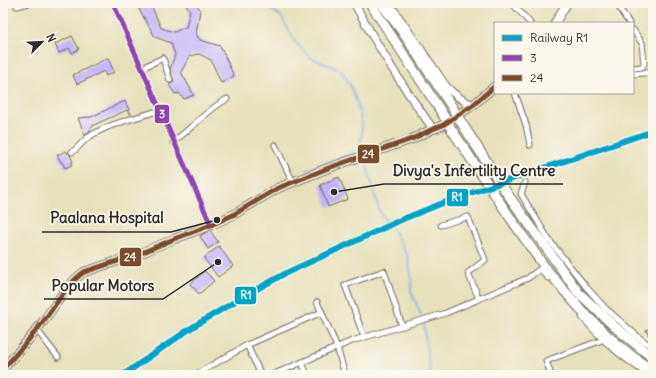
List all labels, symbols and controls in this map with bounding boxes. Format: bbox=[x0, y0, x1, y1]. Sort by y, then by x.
north arrow bbox=[22, 22, 62, 62]
legend bbox=[494, 22, 634, 94]
text: Railway R1 bbox=[530, 30, 588, 45]
text: N bbox=[43, 32, 59, 44]
text: 3 bbox=[530, 50, 537, 65]
text: 24 bbox=[530, 70, 543, 85]
line badge: 3 bbox=[154, 104, 170, 124]
text: 3 bbox=[159, 107, 165, 121]
line badge: 24 bbox=[357, 144, 380, 164]
text: 24 bbox=[362, 147, 375, 161]
callout: Divya's Infertility Centre bbox=[384, 157, 563, 184]
text: Divya's Infertility Centre bbox=[393, 161, 555, 181]
line badge: R1 bbox=[446, 188, 469, 207]
text: R1 bbox=[451, 190, 463, 204]
callout: Paalana Hospital bbox=[42, 205, 171, 232]
text: Paalana Hospital bbox=[50, 208, 164, 228]
line badge: 24 bbox=[119, 247, 142, 267]
text: 24 bbox=[124, 250, 137, 264]
callout: Popular Motors bbox=[44, 272, 163, 299]
text: Popular Motors bbox=[52, 276, 155, 296]
line badge: R1 bbox=[234, 286, 257, 305]
text: R1 bbox=[240, 288, 252, 302]

